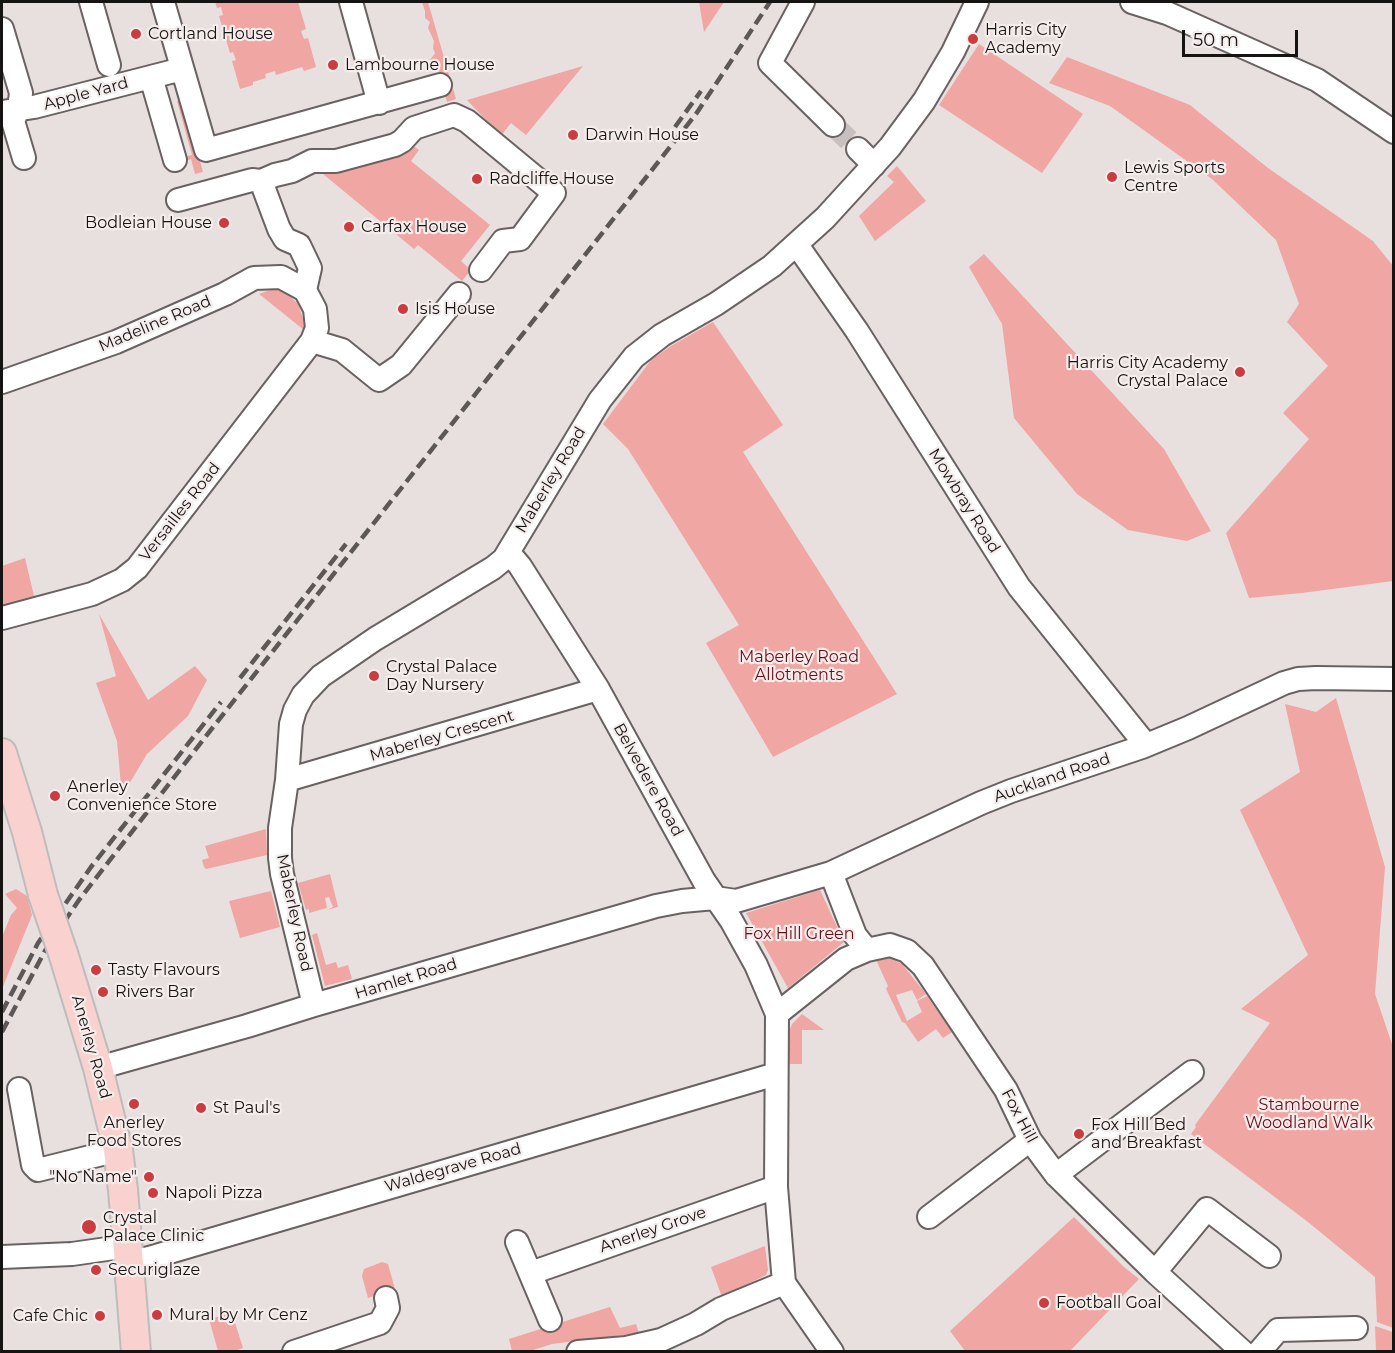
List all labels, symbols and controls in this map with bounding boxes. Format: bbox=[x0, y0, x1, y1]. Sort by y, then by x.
scale bar bbox=[1185, 18, 1300, 56]
place label: Harris City Academy bbox=[985, 20, 1066, 58]
place label: Cortland House bbox=[148, 24, 273, 44]
marker: Cortland House bbox=[129, 27, 143, 41]
text: 50 m bbox=[1193, 29, 1239, 51]
marker: Harris City Academy bbox=[966, 32, 980, 46]
place label: Lambourne House bbox=[345, 55, 495, 75]
marker: Lambourne House bbox=[326, 58, 340, 72]
street label: Apple Yard bbox=[42, 73, 130, 115]
place label: Darwin House bbox=[585, 125, 699, 145]
marker: Darwin House bbox=[566, 128, 580, 142]
place label: Lewis Sports Centre bbox=[1124, 158, 1225, 196]
place label: Radcliffe House bbox=[489, 169, 614, 189]
marker: Lewis Sports Centre bbox=[1105, 170, 1119, 184]
marker: Radcliffe House bbox=[470, 172, 484, 186]
place label: Bodleian House bbox=[85, 213, 212, 233]
marker: Bodleian House bbox=[217, 216, 231, 230]
place label: Carfax House bbox=[361, 217, 467, 237]
marker: Carfax House bbox=[342, 220, 356, 234]
street label: Madeline Road bbox=[96, 292, 214, 356]
place label: Isis House bbox=[415, 299, 495, 319]
marker: Isis House bbox=[396, 302, 410, 316]
place label: Harris City Academy Crystal Palace bbox=[1067, 353, 1228, 391]
marker: Harris City Academy Crystal Palace bbox=[1233, 365, 1247, 379]
street label: Maberley Road bbox=[512, 424, 590, 536]
street label: Mowbray Road bbox=[924, 445, 1004, 557]
street label: Versailles Road bbox=[135, 459, 225, 565]
park label: Maberley Road Allotments bbox=[739, 647, 859, 685]
place label: Crystal Palace Day Nursery bbox=[386, 657, 497, 695]
marker: Crystal Palace Day Nursery bbox=[367, 669, 381, 683]
street label: Maberley Crescent bbox=[368, 706, 516, 766]
street label: Belvedere Road bbox=[609, 720, 687, 840]
street label: Auckland Road bbox=[991, 749, 1113, 807]
place label: Anerley Convenience Store bbox=[67, 777, 217, 815]
marker: Anerley Convenience Store bbox=[48, 789, 62, 803]
street label: Maberley Road bbox=[272, 852, 316, 974]
park label: Fox Hill Green bbox=[743, 924, 855, 944]
street label: Hamlet Road bbox=[353, 954, 459, 1004]
place label: Tasty Flavours bbox=[108, 960, 220, 980]
marker: Tasty Flavours bbox=[89, 963, 103, 977]
place label: Rivers Bar bbox=[115, 982, 195, 1002]
marker: Rivers Bar bbox=[96, 985, 110, 999]
street label: Anerley Road bbox=[67, 993, 115, 1101]
street label: Fox Hill bbox=[997, 1086, 1041, 1146]
park label: Stambourne Woodland Walk bbox=[1245, 1095, 1373, 1133]
marker: Anerley Food Stores bbox=[127, 1097, 141, 1111]
place label: St Paul's bbox=[213, 1098, 280, 1118]
marker: St Paul's bbox=[194, 1101, 208, 1115]
place label: Anerley Food Stores bbox=[87, 1113, 181, 1151]
place label: Fox Hill Bed and Breakfast bbox=[1091, 1115, 1202, 1153]
marker: Fox Hill Bed and Breakfast bbox=[1072, 1127, 1086, 1141]
street label: Waldegrave Road bbox=[382, 1139, 524, 1197]
place label: "No Name" bbox=[49, 1167, 137, 1187]
marker: "No Name" bbox=[142, 1170, 156, 1184]
place label: Napoli Pizza bbox=[165, 1183, 263, 1203]
marker: Napoli Pizza bbox=[146, 1186, 160, 1200]
street label: Anerley Grove bbox=[597, 1203, 709, 1257]
place label: Crystal Palace Clinic bbox=[103, 1208, 204, 1246]
marker: Crystal Palace Clinic bbox=[80, 1218, 98, 1236]
place label: Securiglaze bbox=[108, 1260, 200, 1280]
marker: Securiglaze bbox=[89, 1263, 103, 1277]
place label: Football Goal bbox=[1056, 1293, 1162, 1313]
marker: Football Goal bbox=[1037, 1296, 1051, 1310]
place label: Mural by Mr Cenz bbox=[169, 1305, 308, 1325]
place label: Cafe Chic bbox=[13, 1306, 88, 1326]
marker: Mural by Mr Cenz bbox=[150, 1308, 164, 1322]
marker: Cafe Chic bbox=[93, 1309, 107, 1323]

